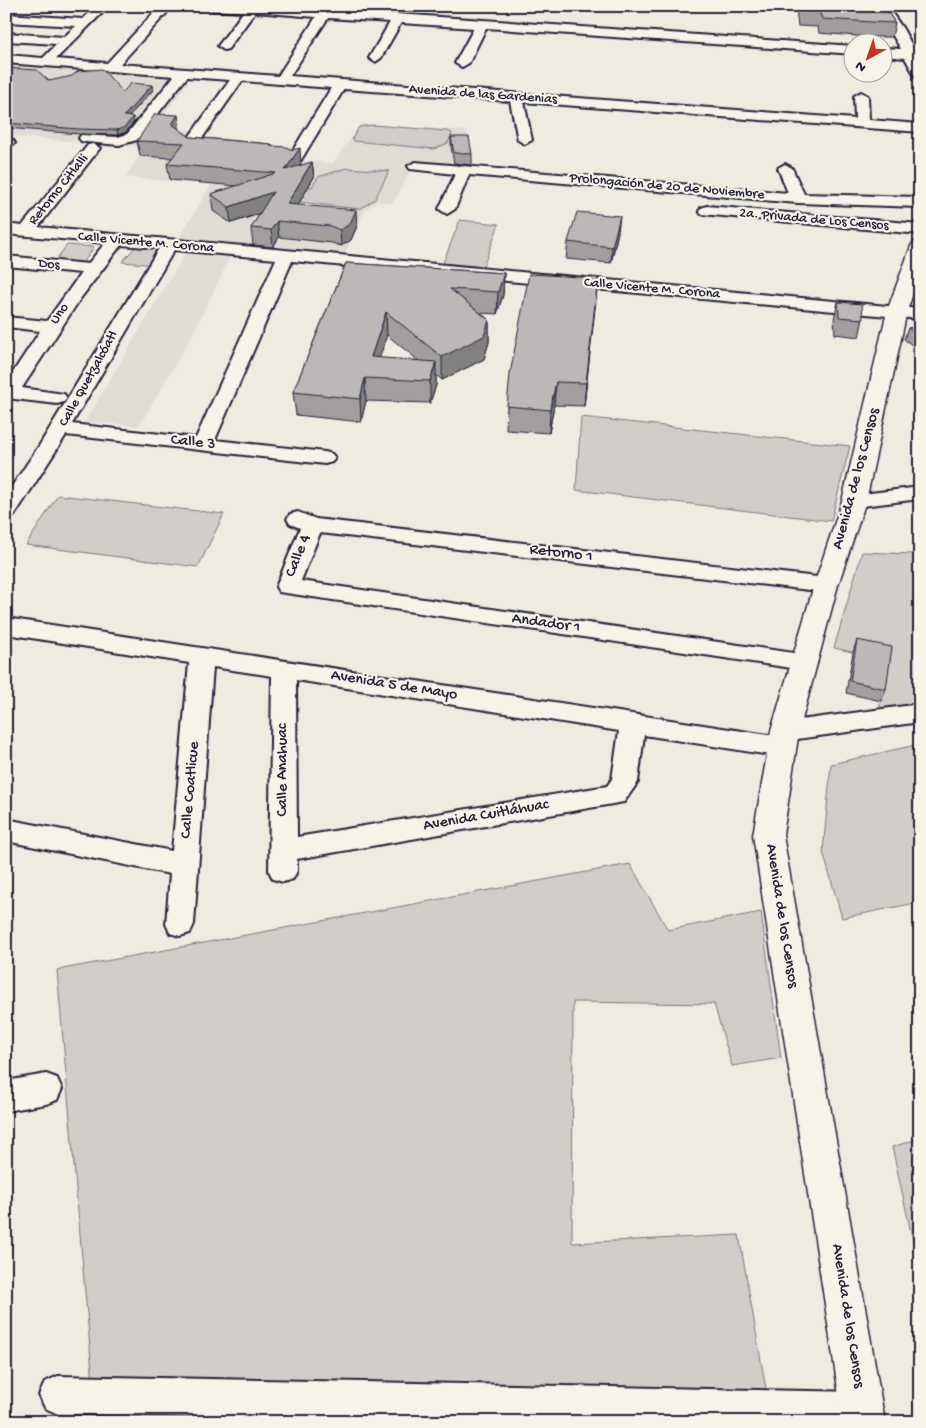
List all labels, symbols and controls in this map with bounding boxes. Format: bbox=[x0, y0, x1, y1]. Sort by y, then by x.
north arrow bbox=[844, 32, 894, 82]
text: N bbox=[852, 57, 870, 75]
street label: Avenida de las Gardenias bbox=[408, 81, 558, 109]
street label: Retorno Citlalli bbox=[25, 151, 93, 229]
street label: Prolongación de 20 de Noviembre bbox=[568, 170, 766, 204]
street label: 2a. Privada de Los Censos bbox=[739, 205, 890, 235]
street label: Calle Vicente M. Corona bbox=[77, 229, 216, 258]
street label: Dos bbox=[36, 255, 61, 275]
street label: Calle Vicente M. Corona bbox=[583, 275, 722, 304]
street label: Uno bbox=[47, 300, 73, 328]
street label: Calle Quetzalcóatl bbox=[56, 328, 122, 430]
street label: Avenida de los Censos bbox=[829, 405, 885, 552]
street label: Calle 3 bbox=[170, 431, 216, 455]
street label: Calle 4 bbox=[282, 532, 316, 580]
street label: Retorno 1 bbox=[528, 541, 594, 567]
street label: Andador 1 bbox=[511, 610, 581, 638]
street label: Avenida 5 de Mayo bbox=[329, 667, 459, 705]
street label: Calle Anahuac bbox=[274, 723, 293, 817]
street label: Calle Coatlicue bbox=[177, 740, 205, 839]
street label: Avenida Cuitláhuac bbox=[422, 796, 551, 836]
street label: Avenida de los Censos bbox=[760, 843, 802, 990]
street label: Avenida de los Censos bbox=[826, 1243, 868, 1390]

